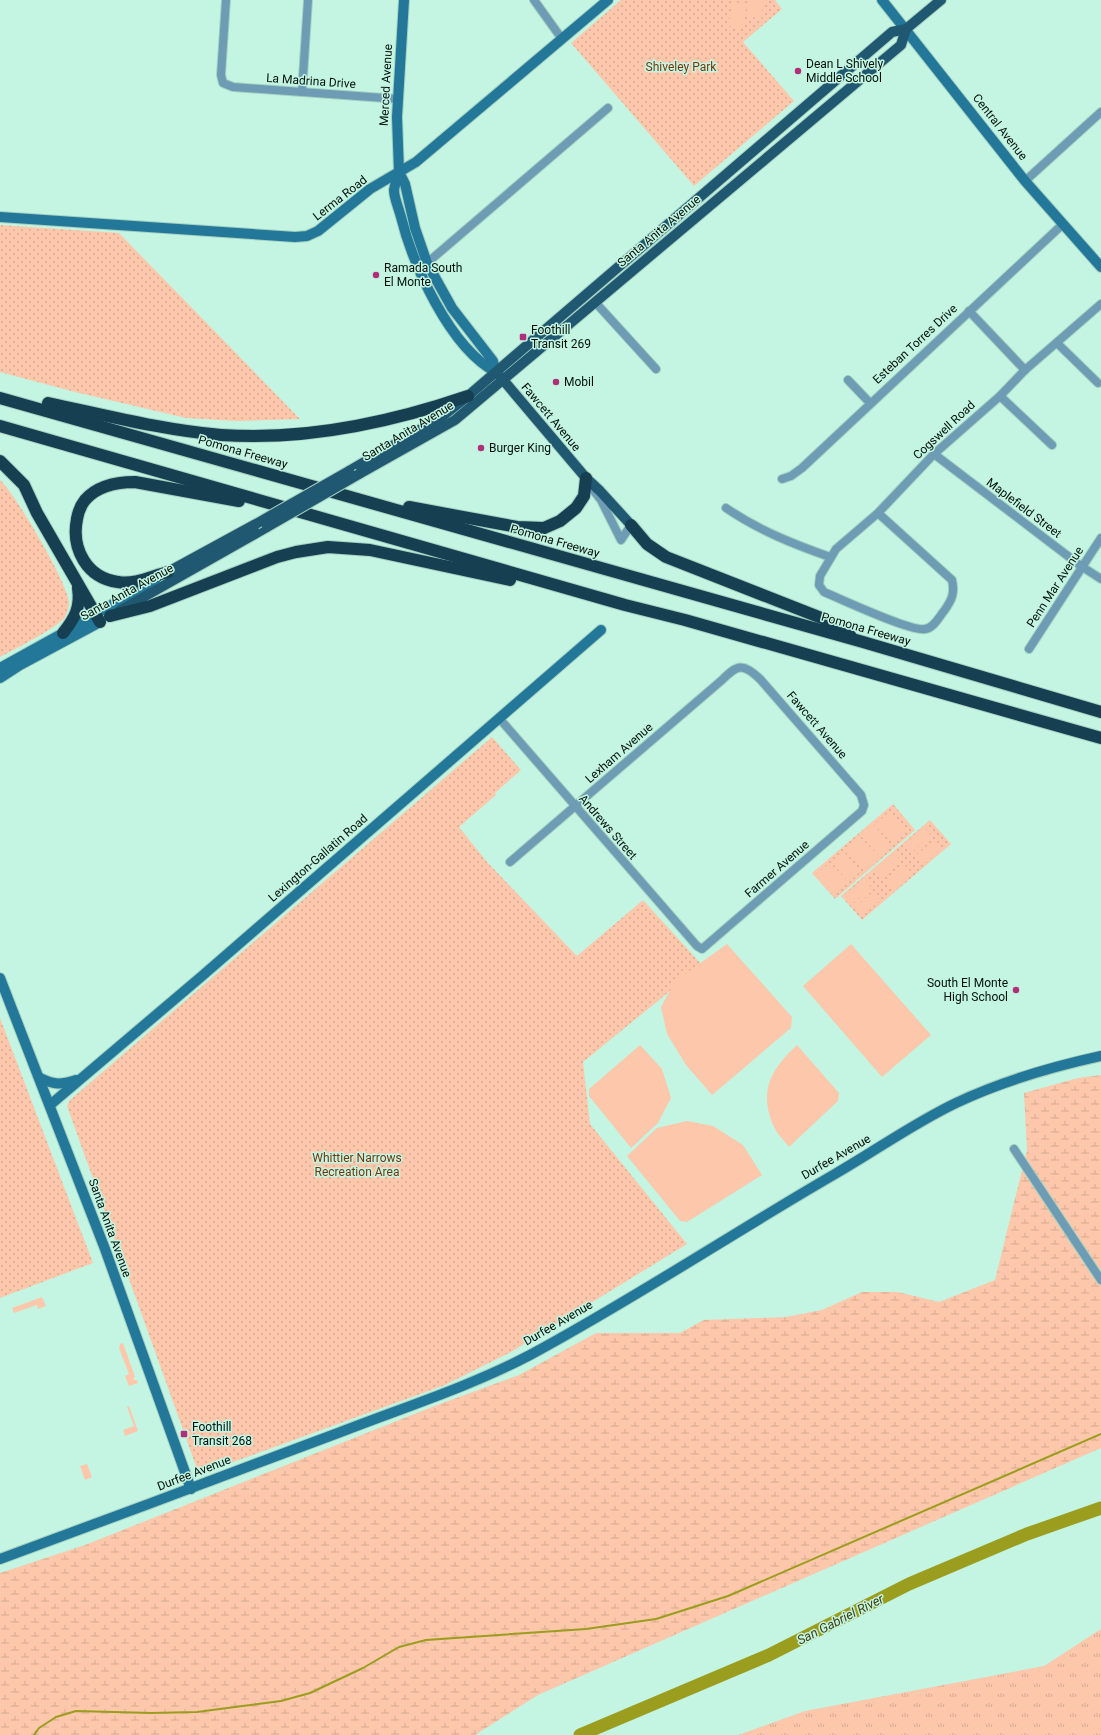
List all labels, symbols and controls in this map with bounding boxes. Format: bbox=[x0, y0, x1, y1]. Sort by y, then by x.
street label: Merced Avenue bbox=[377, 43, 395, 127]
place label: Dean L Shively Middle School bbox=[806, 57, 883, 85]
park label: Shiveley Park bbox=[646, 60, 717, 74]
marker: Dean L Shively Middle School bbox=[793, 66, 803, 76]
street label: La Madrina Drive bbox=[266, 71, 356, 91]
street label: Central Avenue bbox=[970, 91, 1030, 163]
street label: Lerma Road bbox=[310, 173, 370, 223]
street label: Santa Anita Avenue bbox=[615, 192, 703, 270]
place label: Ramada South El Monte bbox=[384, 261, 462, 289]
marker: Ramada South El Monte bbox=[371, 270, 381, 280]
street label: Esteban Torres Drive bbox=[870, 301, 960, 387]
place label: Foothill Transit 269 bbox=[531, 323, 591, 351]
marker: Foothill Transit 269 bbox=[518, 332, 528, 342]
place label: Mobil bbox=[564, 375, 594, 389]
marker: Mobil bbox=[551, 377, 561, 387]
street label: Fawcett Avenue bbox=[518, 380, 584, 454]
street label: Santa Anita Avenue bbox=[360, 398, 456, 464]
street label: Cogswell Road bbox=[910, 398, 978, 462]
street label: Pomona Freeway bbox=[197, 433, 290, 472]
place label: Burger King bbox=[489, 441, 551, 455]
marker: Burger King bbox=[476, 443, 486, 453]
street label: Maplefield Street bbox=[984, 475, 1064, 541]
street label: Pomona Freeway bbox=[509, 522, 602, 561]
street label: Penn Mar Avenue bbox=[1024, 544, 1086, 630]
street label: Santa Anita Avenue bbox=[78, 561, 176, 623]
street label: Pomona Freeway bbox=[820, 610, 913, 649]
street label: Fawcett Avenue bbox=[784, 688, 850, 762]
street label: Lexham Avenue bbox=[582, 720, 656, 786]
street label: Andrews Street bbox=[576, 792, 640, 862]
street label: Lexington-Gallatin Road bbox=[266, 811, 370, 905]
street label: Farmer Avenue bbox=[742, 837, 812, 901]
place label: South El Monte High School bbox=[927, 976, 1008, 1004]
marker: South El Monte High School bbox=[1011, 985, 1021, 995]
street label: Durfee Avenue bbox=[799, 1132, 873, 1182]
park label: Whittier Narrows Recreation Area bbox=[312, 1151, 402, 1179]
street label: Santa Anita Avenue bbox=[86, 1177, 134, 1279]
street label: Durfee Avenue bbox=[521, 1298, 595, 1348]
place label: Foothill Transit 268 bbox=[192, 1420, 252, 1448]
marker: Foothill Transit 268 bbox=[179, 1429, 189, 1439]
street label: Durfee Avenue bbox=[155, 1453, 233, 1493]
water label: San Gabriel River bbox=[794, 1591, 887, 1648]

